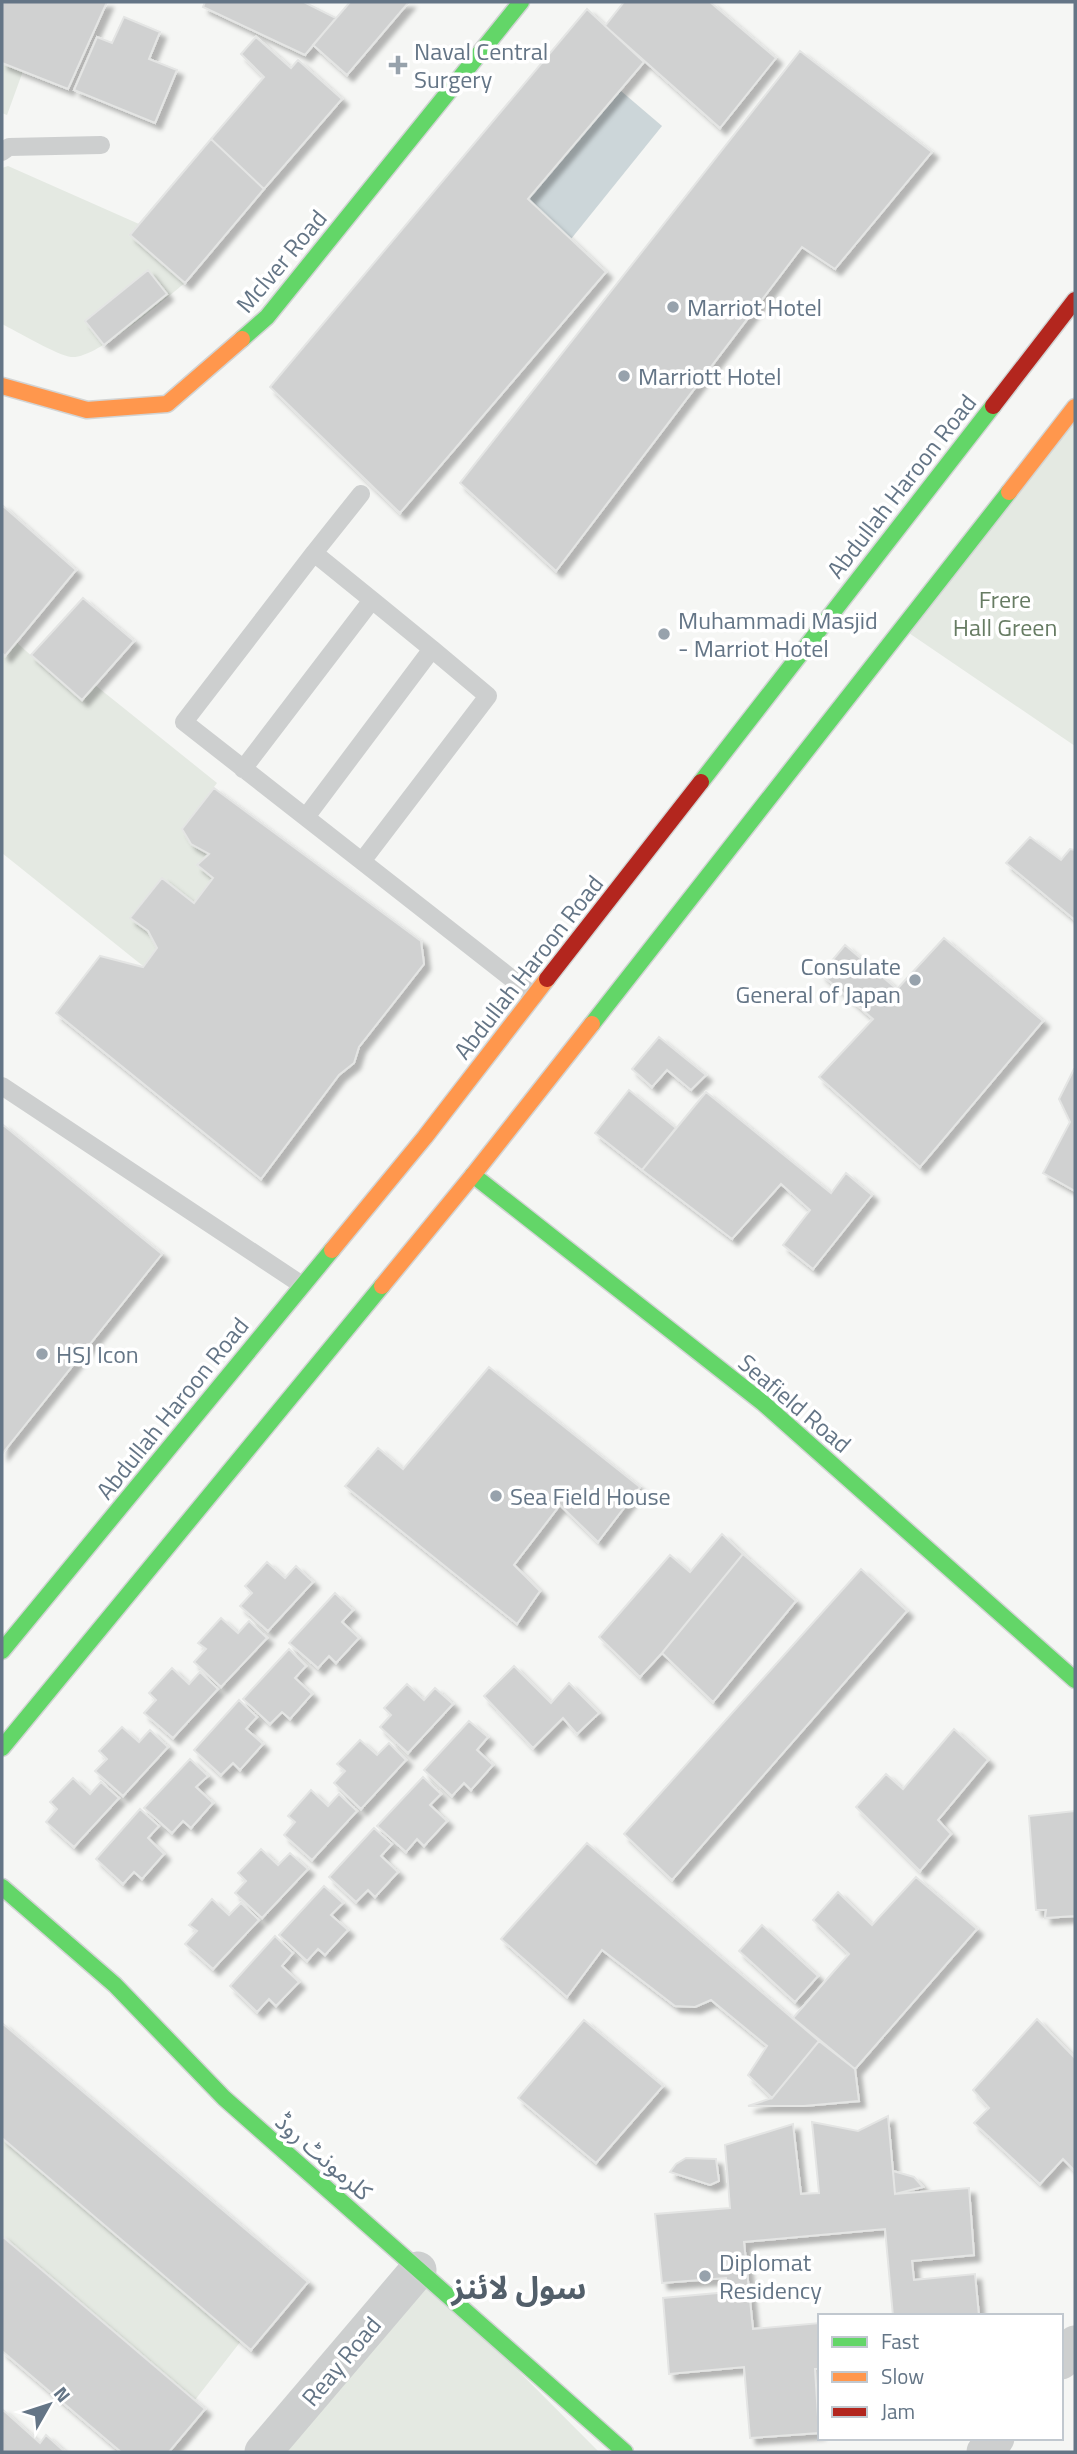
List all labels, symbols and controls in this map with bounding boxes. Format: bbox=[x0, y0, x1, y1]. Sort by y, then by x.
place label: Naval Central Surgery bbox=[414, 33, 548, 97]
marker: Naval Central Surgery bbox=[388, 55, 408, 75]
street label: Mclver Road bbox=[227, 202, 335, 320]
place label: Marriot Hotel bbox=[687, 289, 822, 325]
marker: Marriot Hotel bbox=[665, 299, 681, 315]
place label: Marriott Hotel bbox=[638, 358, 782, 394]
marker: Marriott Hotel bbox=[616, 368, 632, 384]
street label: Abdullah Haroon Road bbox=[817, 386, 985, 586]
park label: Frere Hall Green bbox=[953, 581, 1057, 645]
place label: Muhammadi Masjid - Marriot Hotel bbox=[678, 602, 878, 666]
marker: Muhammadi Masjid - Marriot Hotel bbox=[656, 626, 672, 642]
street label: Abdullah Haroon Road bbox=[444, 867, 612, 1067]
place label: Consulate General of Japan bbox=[736, 948, 901, 1012]
marker: Consulate General of Japan bbox=[907, 972, 923, 988]
street label: Abdullah Haroon Road bbox=[87, 1309, 257, 1507]
place label: HSJ Icon bbox=[56, 1336, 139, 1372]
street label: Seafield Road bbox=[731, 1345, 859, 1461]
marker: HSJ Icon bbox=[34, 1346, 50, 1362]
place label: Sea Field House bbox=[510, 1478, 671, 1514]
marker: Sea Field House bbox=[488, 1488, 504, 1504]
street label: کلرمونٹ روڈ bbox=[267, 2104, 381, 2209]
place label: Diplomat Residency bbox=[719, 2244, 822, 2308]
district label: سول لائنز bbox=[450, 2263, 586, 2311]
marker: Diplomat Residency bbox=[697, 2268, 713, 2284]
street label: Reay Road bbox=[293, 2308, 389, 2414]
legend bbox=[818, 2314, 1063, 2440]
text: Fast bbox=[881, 2325, 920, 2357]
text: Slow bbox=[881, 2360, 924, 2392]
north arrow bbox=[14, 2370, 84, 2440]
text: N bbox=[47, 2380, 78, 2408]
text: Jam bbox=[881, 2395, 915, 2427]

